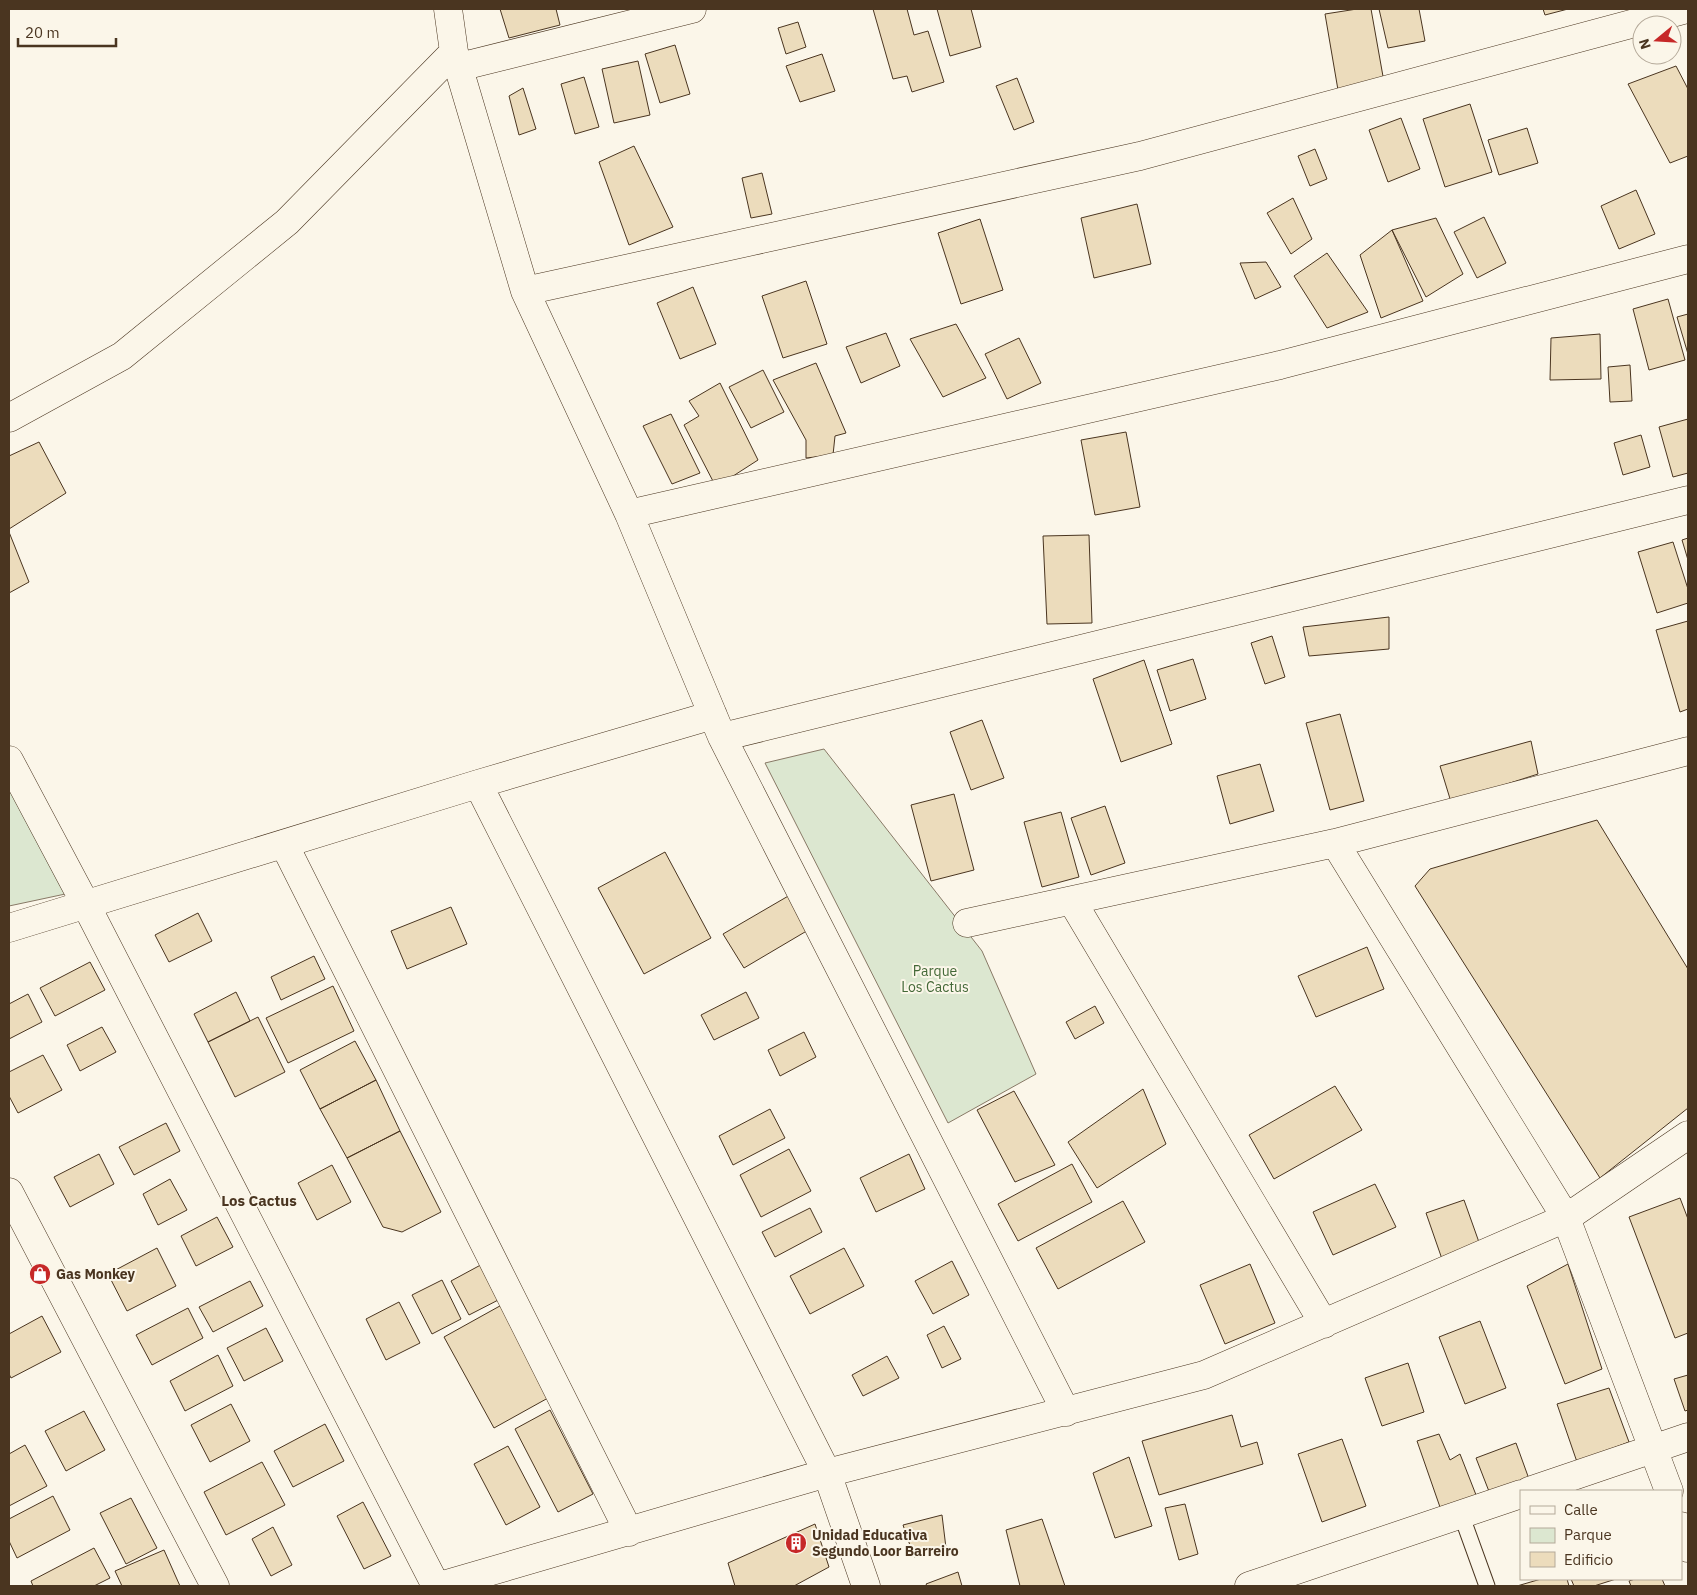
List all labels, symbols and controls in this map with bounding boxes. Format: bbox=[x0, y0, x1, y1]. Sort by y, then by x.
scale bar bbox=[18, 15, 115, 47]
north arrow bbox=[1632, 15, 1682, 65]
text: 20 m bbox=[25, 23, 60, 42]
text: N bbox=[1635, 36, 1655, 52]
park label: Parque Los Cactus bbox=[901, 962, 969, 996]
district label: Los Cactus bbox=[221, 1191, 297, 1210]
shop icon: Gas Monkey bbox=[28, 1262, 52, 1286]
place label: Gas Monkey bbox=[56, 1265, 136, 1283]
legend bbox=[1520, 1490, 1682, 1580]
text: Calle bbox=[1564, 1500, 1598, 1519]
text: Parque bbox=[1564, 1525, 1612, 1544]
place label: Unidad Educativa Segundo Loor Barreiro bbox=[812, 1526, 959, 1560]
building icon: Unidad Educativa Segundo Loor Barreiro bbox=[784, 1531, 808, 1555]
text: Edificio bbox=[1564, 1550, 1613, 1569]

